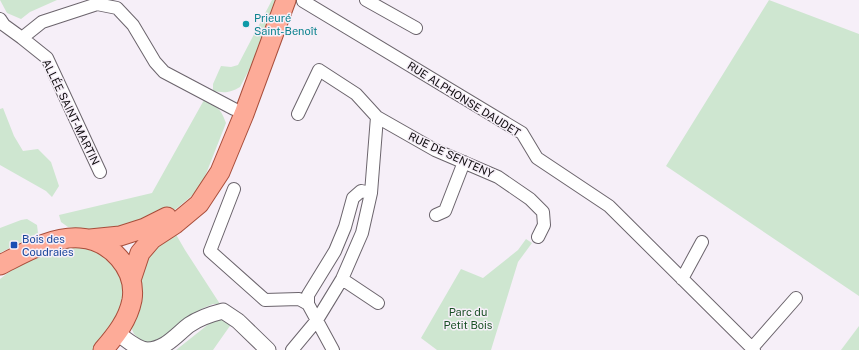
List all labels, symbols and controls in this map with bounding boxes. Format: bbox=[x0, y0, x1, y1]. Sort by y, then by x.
place label: Prieuré Saint-Benoît bbox=[254, 12, 318, 37]
marker: Prieuré Saint-Benoît bbox=[241, 19, 251, 29]
street label: ALLÉE SAINT-MARTIN bbox=[40, 57, 103, 167]
street label: RUE ALPHONSE DAUDET bbox=[405, 59, 523, 139]
street label: RUE DE SENTENY bbox=[407, 130, 496, 180]
place label: Bois des Coudraies bbox=[22, 233, 74, 258]
marker: Bois des Coudraies bbox=[9, 240, 19, 250]
park label: Parc du Petit Bois bbox=[444, 306, 493, 331]

